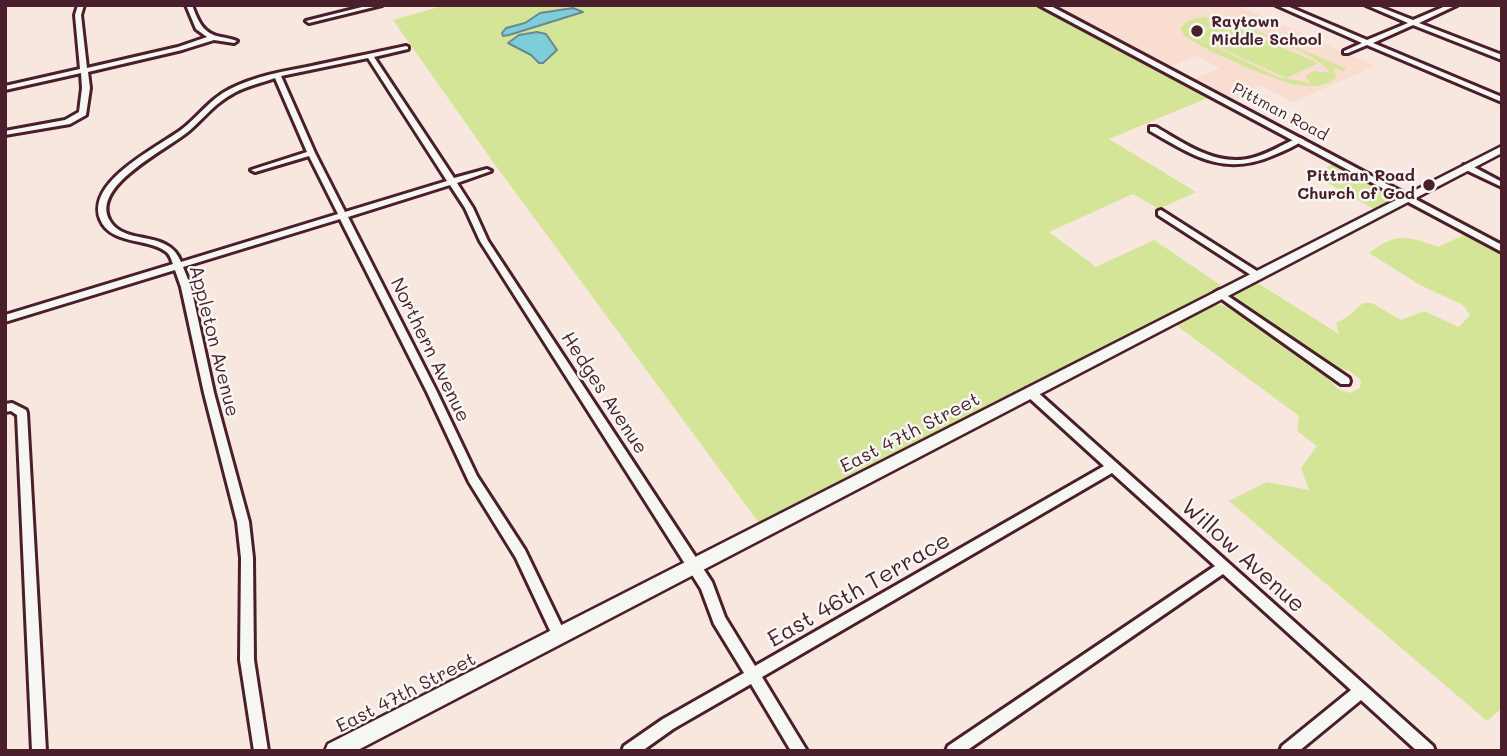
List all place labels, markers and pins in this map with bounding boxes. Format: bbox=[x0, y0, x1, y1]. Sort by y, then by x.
place label: Raytown Middle School bbox=[1211, 12, 1322, 50]
marker: Raytown Middle School bbox=[1189, 23, 1205, 39]
place label: Pittman Road Church of God bbox=[1297, 166, 1415, 204]
marker: Pittman Road Church of God bbox=[1421, 177, 1437, 193]

